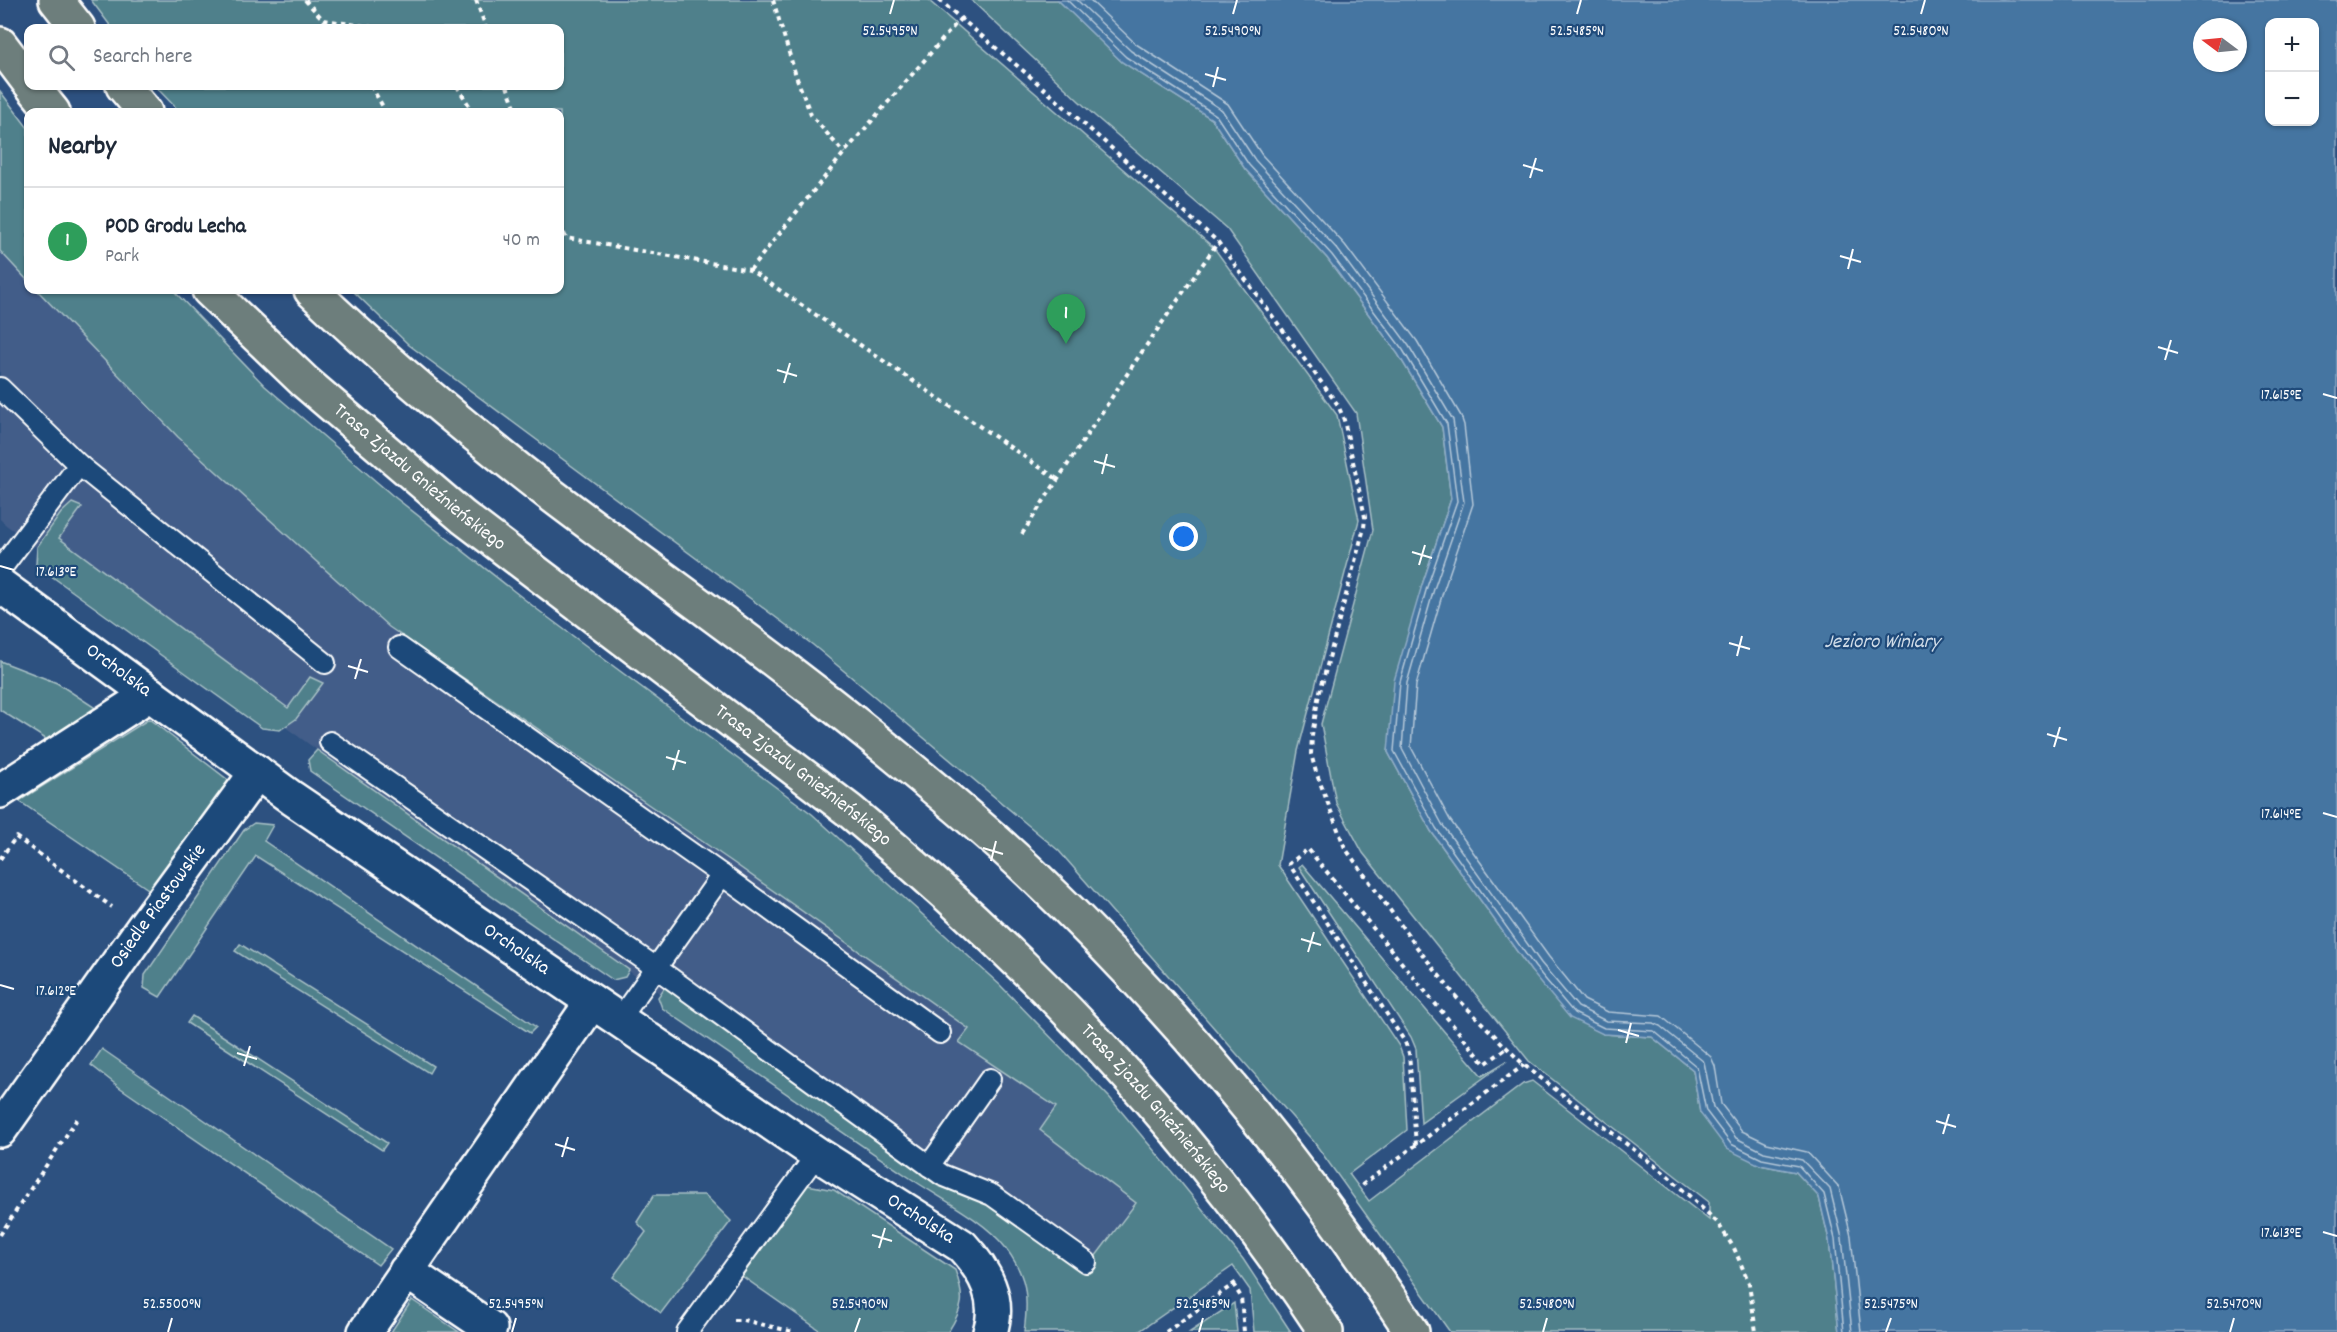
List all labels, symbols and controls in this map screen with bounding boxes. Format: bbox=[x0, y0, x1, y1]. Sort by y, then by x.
north arrow bbox=[2193, 18, 2247, 72]
map controls bbox=[2265, 18, 2319, 126]
button: + bbox=[2265, 18, 2319, 72]
text: 52.5495°N bbox=[862, 21, 918, 43]
text: 52.5490°N bbox=[1205, 21, 1261, 43]
text: 52.5485°N bbox=[1550, 21, 1604, 43]
text: 52.5480°N bbox=[1893, 21, 1949, 43]
search box bbox=[24, 24, 564, 90]
icon: search bbox=[45, 41, 78, 74]
text: Search here bbox=[93, 42, 192, 73]
button: − bbox=[2265, 72, 2319, 126]
text: Nearby bbox=[48, 129, 116, 166]
text: POD Grodu Lecha bbox=[105, 212, 246, 243]
text: 1 bbox=[65, 227, 70, 255]
text: 40 m bbox=[502, 227, 540, 255]
text: Park bbox=[105, 243, 139, 271]
pin: 1 bbox=[1046, 294, 1086, 344]
text: 17.615°E bbox=[2261, 385, 2302, 407]
street label: Trasa Zjazdu Gnieźnieńskiego bbox=[327, 398, 511, 558]
your location bbox=[1169, 522, 1198, 551]
text: 17.613°E bbox=[36, 562, 76, 584]
water label: Jezioro Winiary bbox=[1824, 628, 1942, 658]
street label: Orcholska bbox=[79, 637, 157, 705]
street label: Trasa Zjazdu Gnieźnieńskiego bbox=[708, 699, 897, 854]
text: 17.614°E bbox=[2261, 804, 2301, 826]
street label: Osiedle Piastowskie bbox=[104, 838, 214, 975]
street label: Orcholska bbox=[477, 917, 556, 983]
text: 17.612°E bbox=[36, 981, 76, 1003]
street label: Trasa Zjazdu Gnieźnieńskiego bbox=[1073, 1018, 1237, 1201]
street label: Orcholska bbox=[881, 1187, 960, 1252]
text: 17.613°E bbox=[2261, 1223, 2301, 1245]
text: 52.5500°N bbox=[143, 1294, 201, 1316]
text: 52.5495°N bbox=[488, 1294, 544, 1316]
text: 52.5490°N bbox=[832, 1294, 888, 1316]
text: 52.5485°N bbox=[1176, 1294, 1230, 1316]
text: 52.5480°N bbox=[1519, 1294, 1575, 1316]
text: 52.5475°N bbox=[1864, 1294, 1918, 1316]
text: 52.5470°N bbox=[2206, 1294, 2262, 1316]

